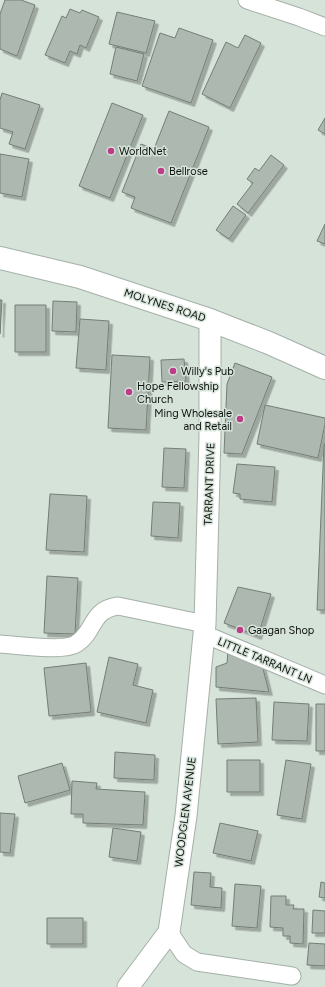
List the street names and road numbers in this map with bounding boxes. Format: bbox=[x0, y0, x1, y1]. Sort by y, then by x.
street label: MOLYNES ROAD bbox=[122, 286, 208, 325]
street label: TARRANT DRIVE bbox=[202, 442, 217, 526]
street label: LITTLE TARRANT LN bbox=[216, 635, 314, 686]
street label: WOODGLEN AVENUE bbox=[172, 756, 199, 868]

